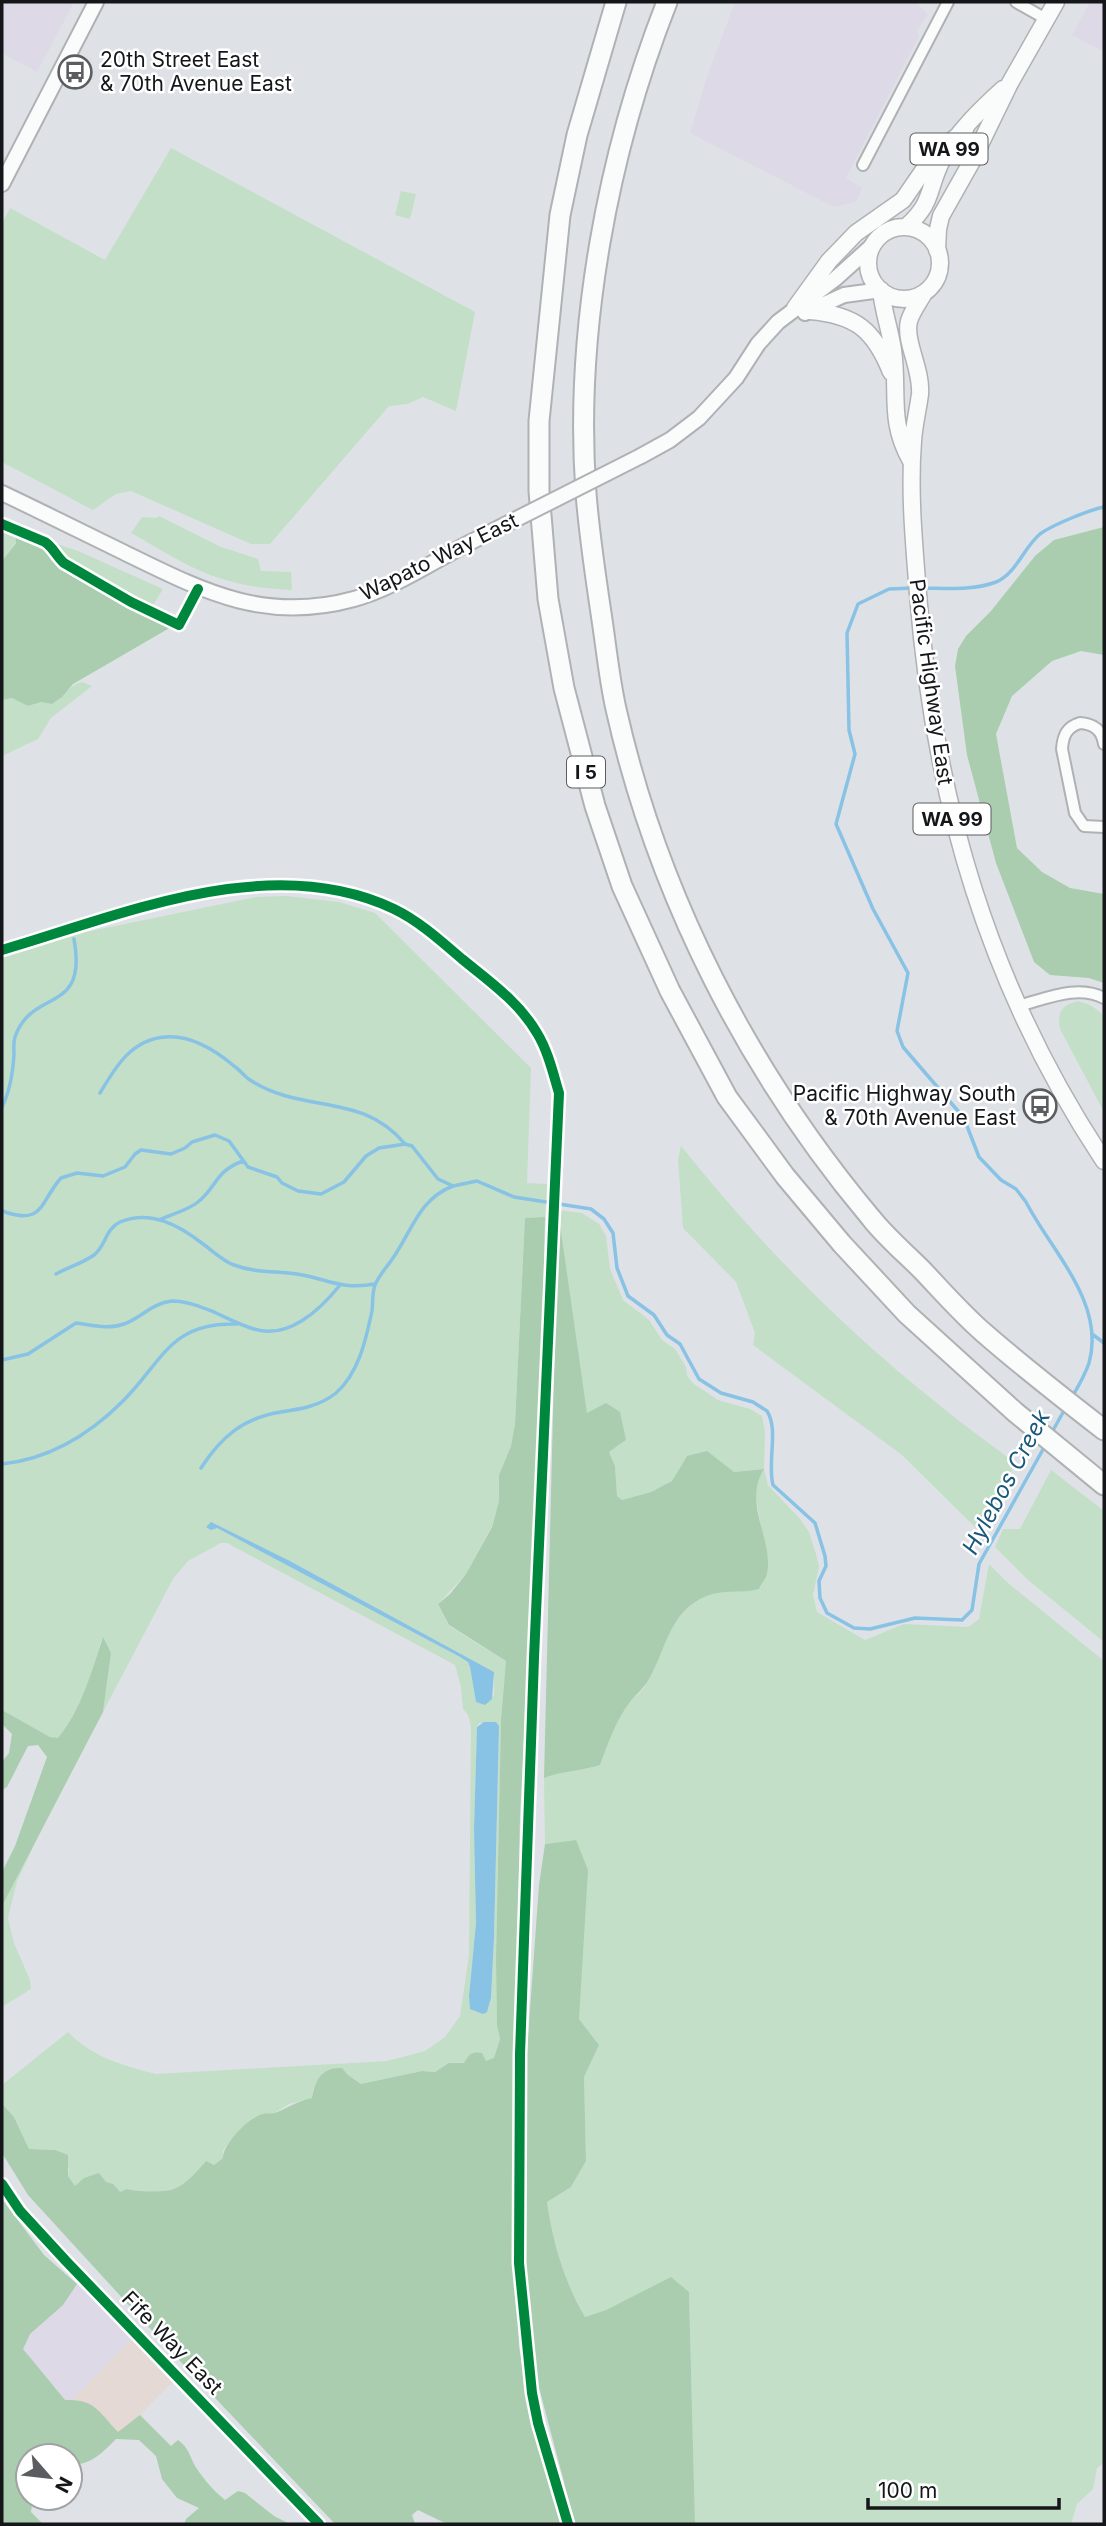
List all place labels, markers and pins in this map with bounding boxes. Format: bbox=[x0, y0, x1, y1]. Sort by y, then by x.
place label: 20th Street East & 70th Avenue East bbox=[100, 47, 292, 96]
bus stop icon: 20th Street East & 70th Avenue East bbox=[56, 53, 94, 91]
place label: Pacific Highway South & 70th Avenue East bbox=[793, 1081, 1016, 1130]
bus stop icon: Pacific Highway South & 70th Avenue East bbox=[1021, 1087, 1059, 1125]

